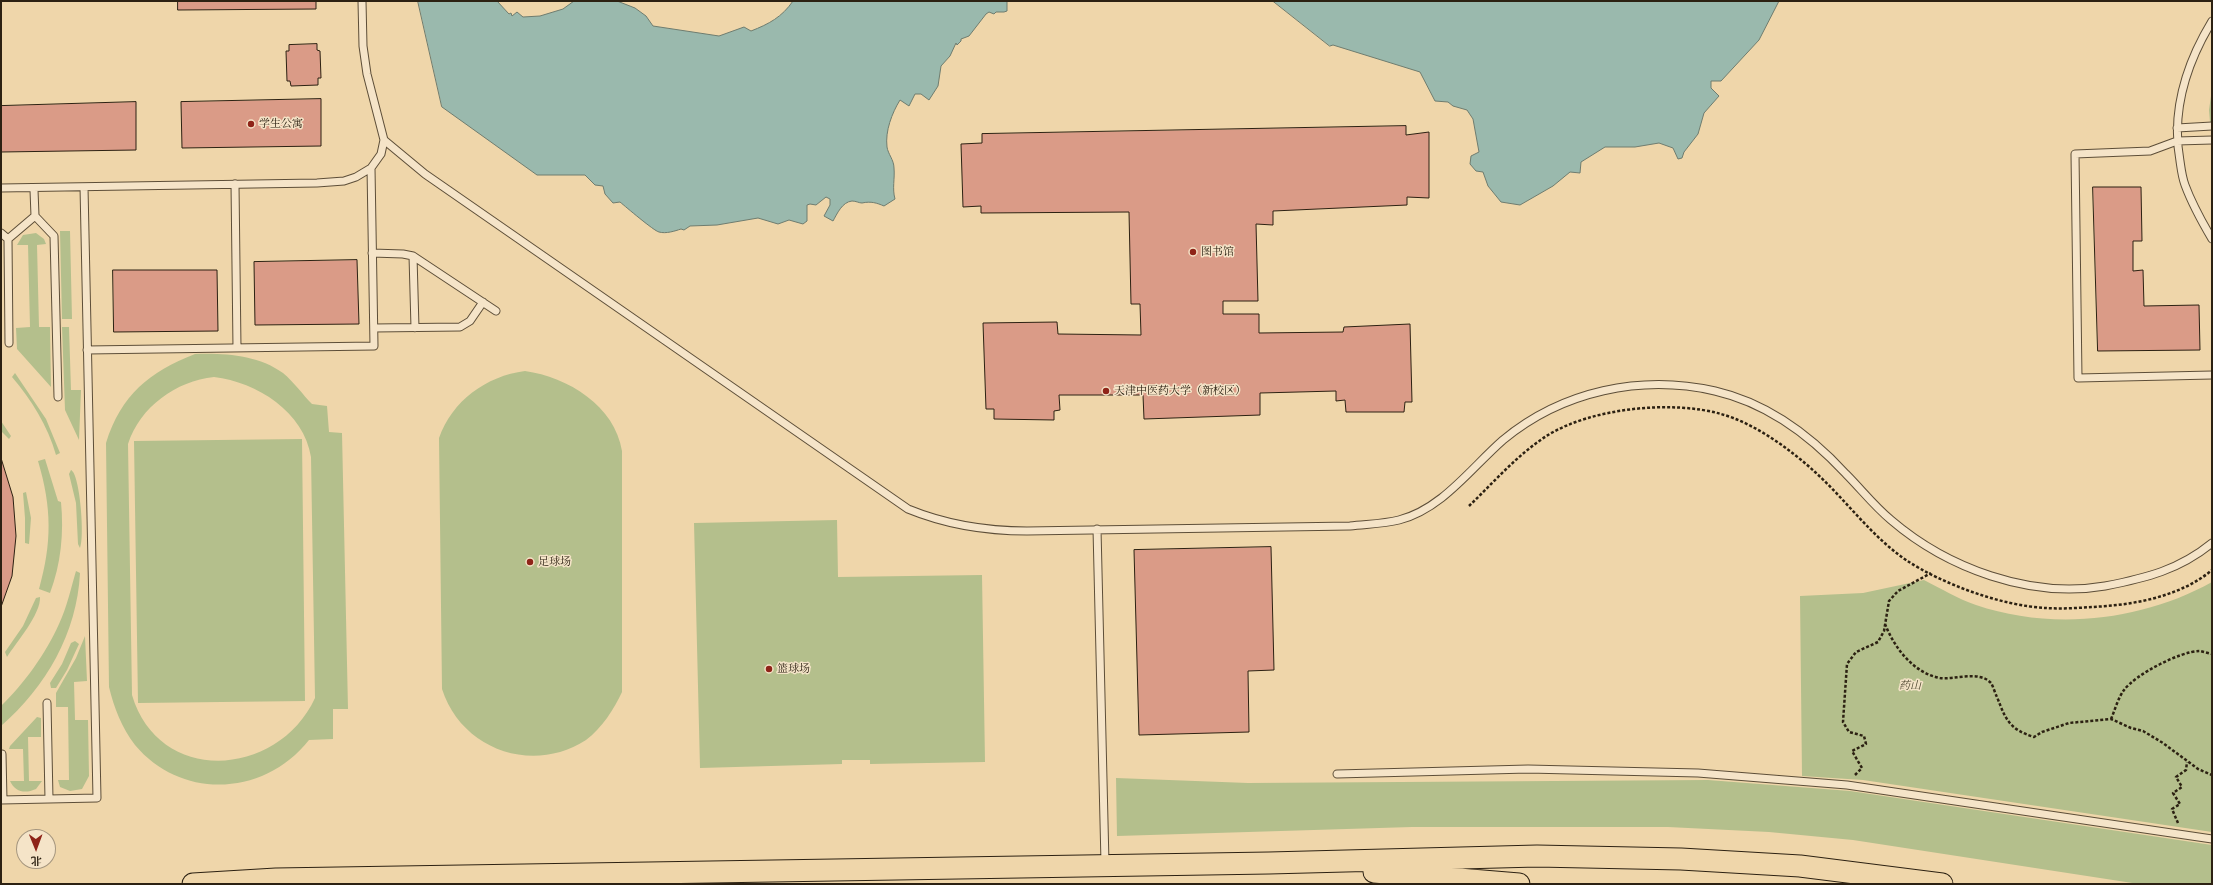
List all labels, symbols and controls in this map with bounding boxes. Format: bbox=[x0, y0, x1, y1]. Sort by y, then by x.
place label: 学生公寓 bbox=[259, 117, 303, 131]
marker: 学生公寓 bbox=[246, 119, 256, 129]
place label: 图书馆 bbox=[1201, 245, 1234, 259]
marker: 图书馆 bbox=[1188, 247, 1198, 257]
place label: 天津中医药大学（新校区） bbox=[1114, 384, 1246, 398]
marker: 天津中医药大学（新校区） bbox=[1101, 386, 1111, 396]
place label: 足球场 bbox=[538, 555, 571, 569]
marker: 足球场 bbox=[525, 557, 535, 567]
place label: 篮球场 bbox=[777, 662, 810, 676]
marker: 篮球场 bbox=[764, 664, 774, 674]
park label: 药山 bbox=[1899, 679, 1921, 693]
north arrow bbox=[16, 829, 56, 869]
text: 北 bbox=[31, 853, 42, 868]

